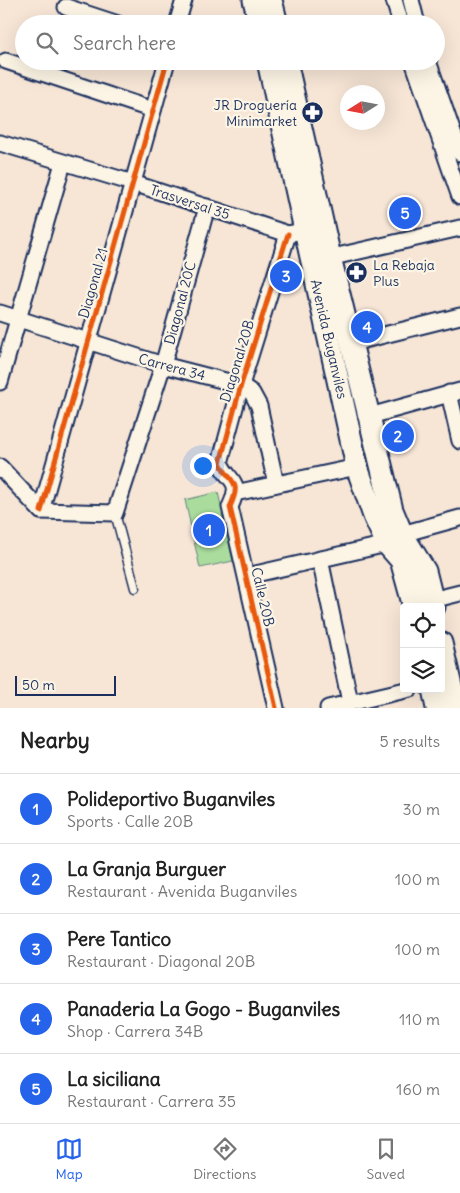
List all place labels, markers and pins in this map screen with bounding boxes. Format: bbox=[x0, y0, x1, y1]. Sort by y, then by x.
place label: JR Droguería Minimarket bbox=[214, 96, 297, 130]
pharmacy icon: JR Droguería Minimarket bbox=[301, 101, 325, 125]
pin: 5 bbox=[389, 194, 421, 232]
place label: La Rebaja Plus bbox=[373, 256, 435, 290]
pin: 3 bbox=[270, 257, 302, 295]
pharmacy icon: La Rebaja Plus bbox=[345, 261, 369, 285]
pin: 4 bbox=[351, 308, 383, 346]
pin: 2 bbox=[382, 417, 414, 455]
pin: 1 bbox=[193, 511, 225, 549]

